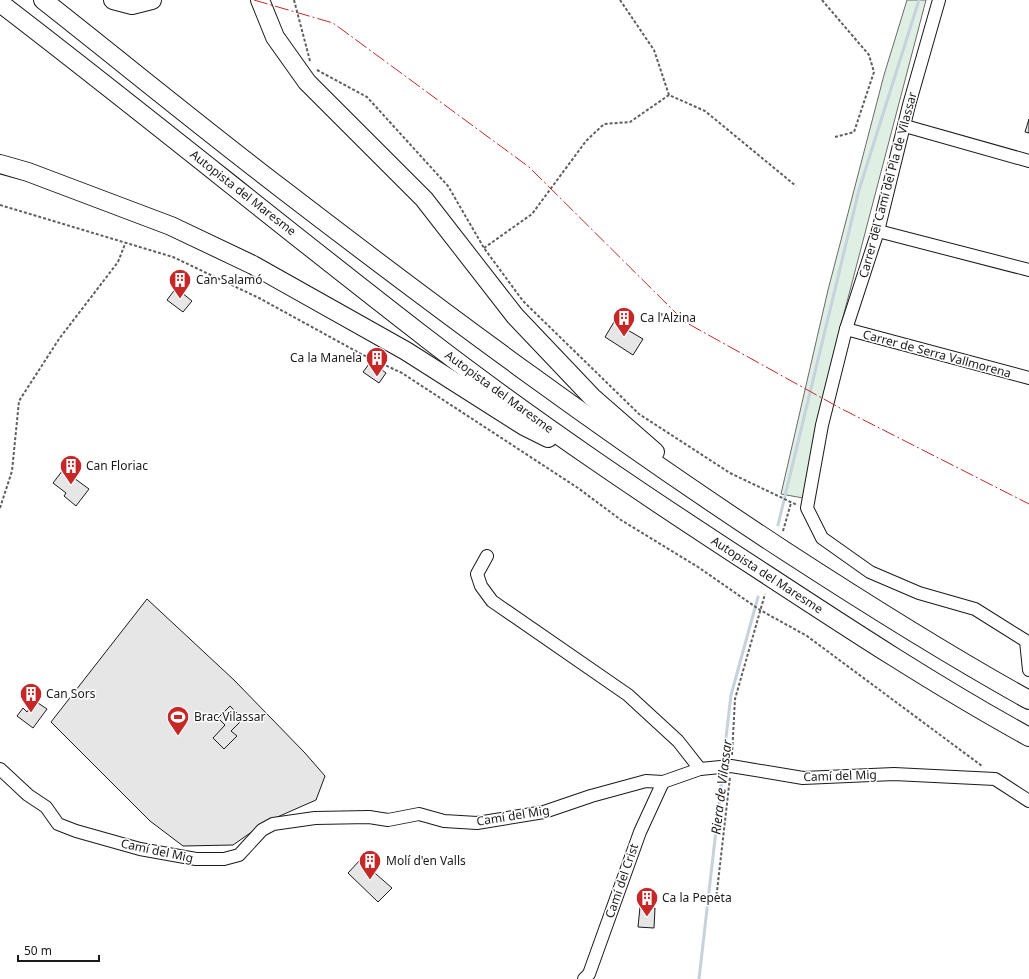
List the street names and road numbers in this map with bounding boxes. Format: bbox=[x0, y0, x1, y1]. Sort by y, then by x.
street label: Carrer del Camí del Pla de Vilassar bbox=[854, 90, 921, 280]
street label: Autopista del Maresme bbox=[187, 146, 300, 240]
street label: Carrer de Serra Vallmorena bbox=[861, 326, 1013, 382]
street label: Autopista del Maresme bbox=[442, 346, 557, 437]
street label: Autopista del Maresme bbox=[708, 532, 827, 617]
street label: Camí del Mig bbox=[803, 766, 877, 785]
street label: Camí del Mig bbox=[475, 801, 551, 830]
street label: Camí del Mig bbox=[119, 835, 195, 866]
street label: Camí del Crist bbox=[601, 841, 642, 920]

